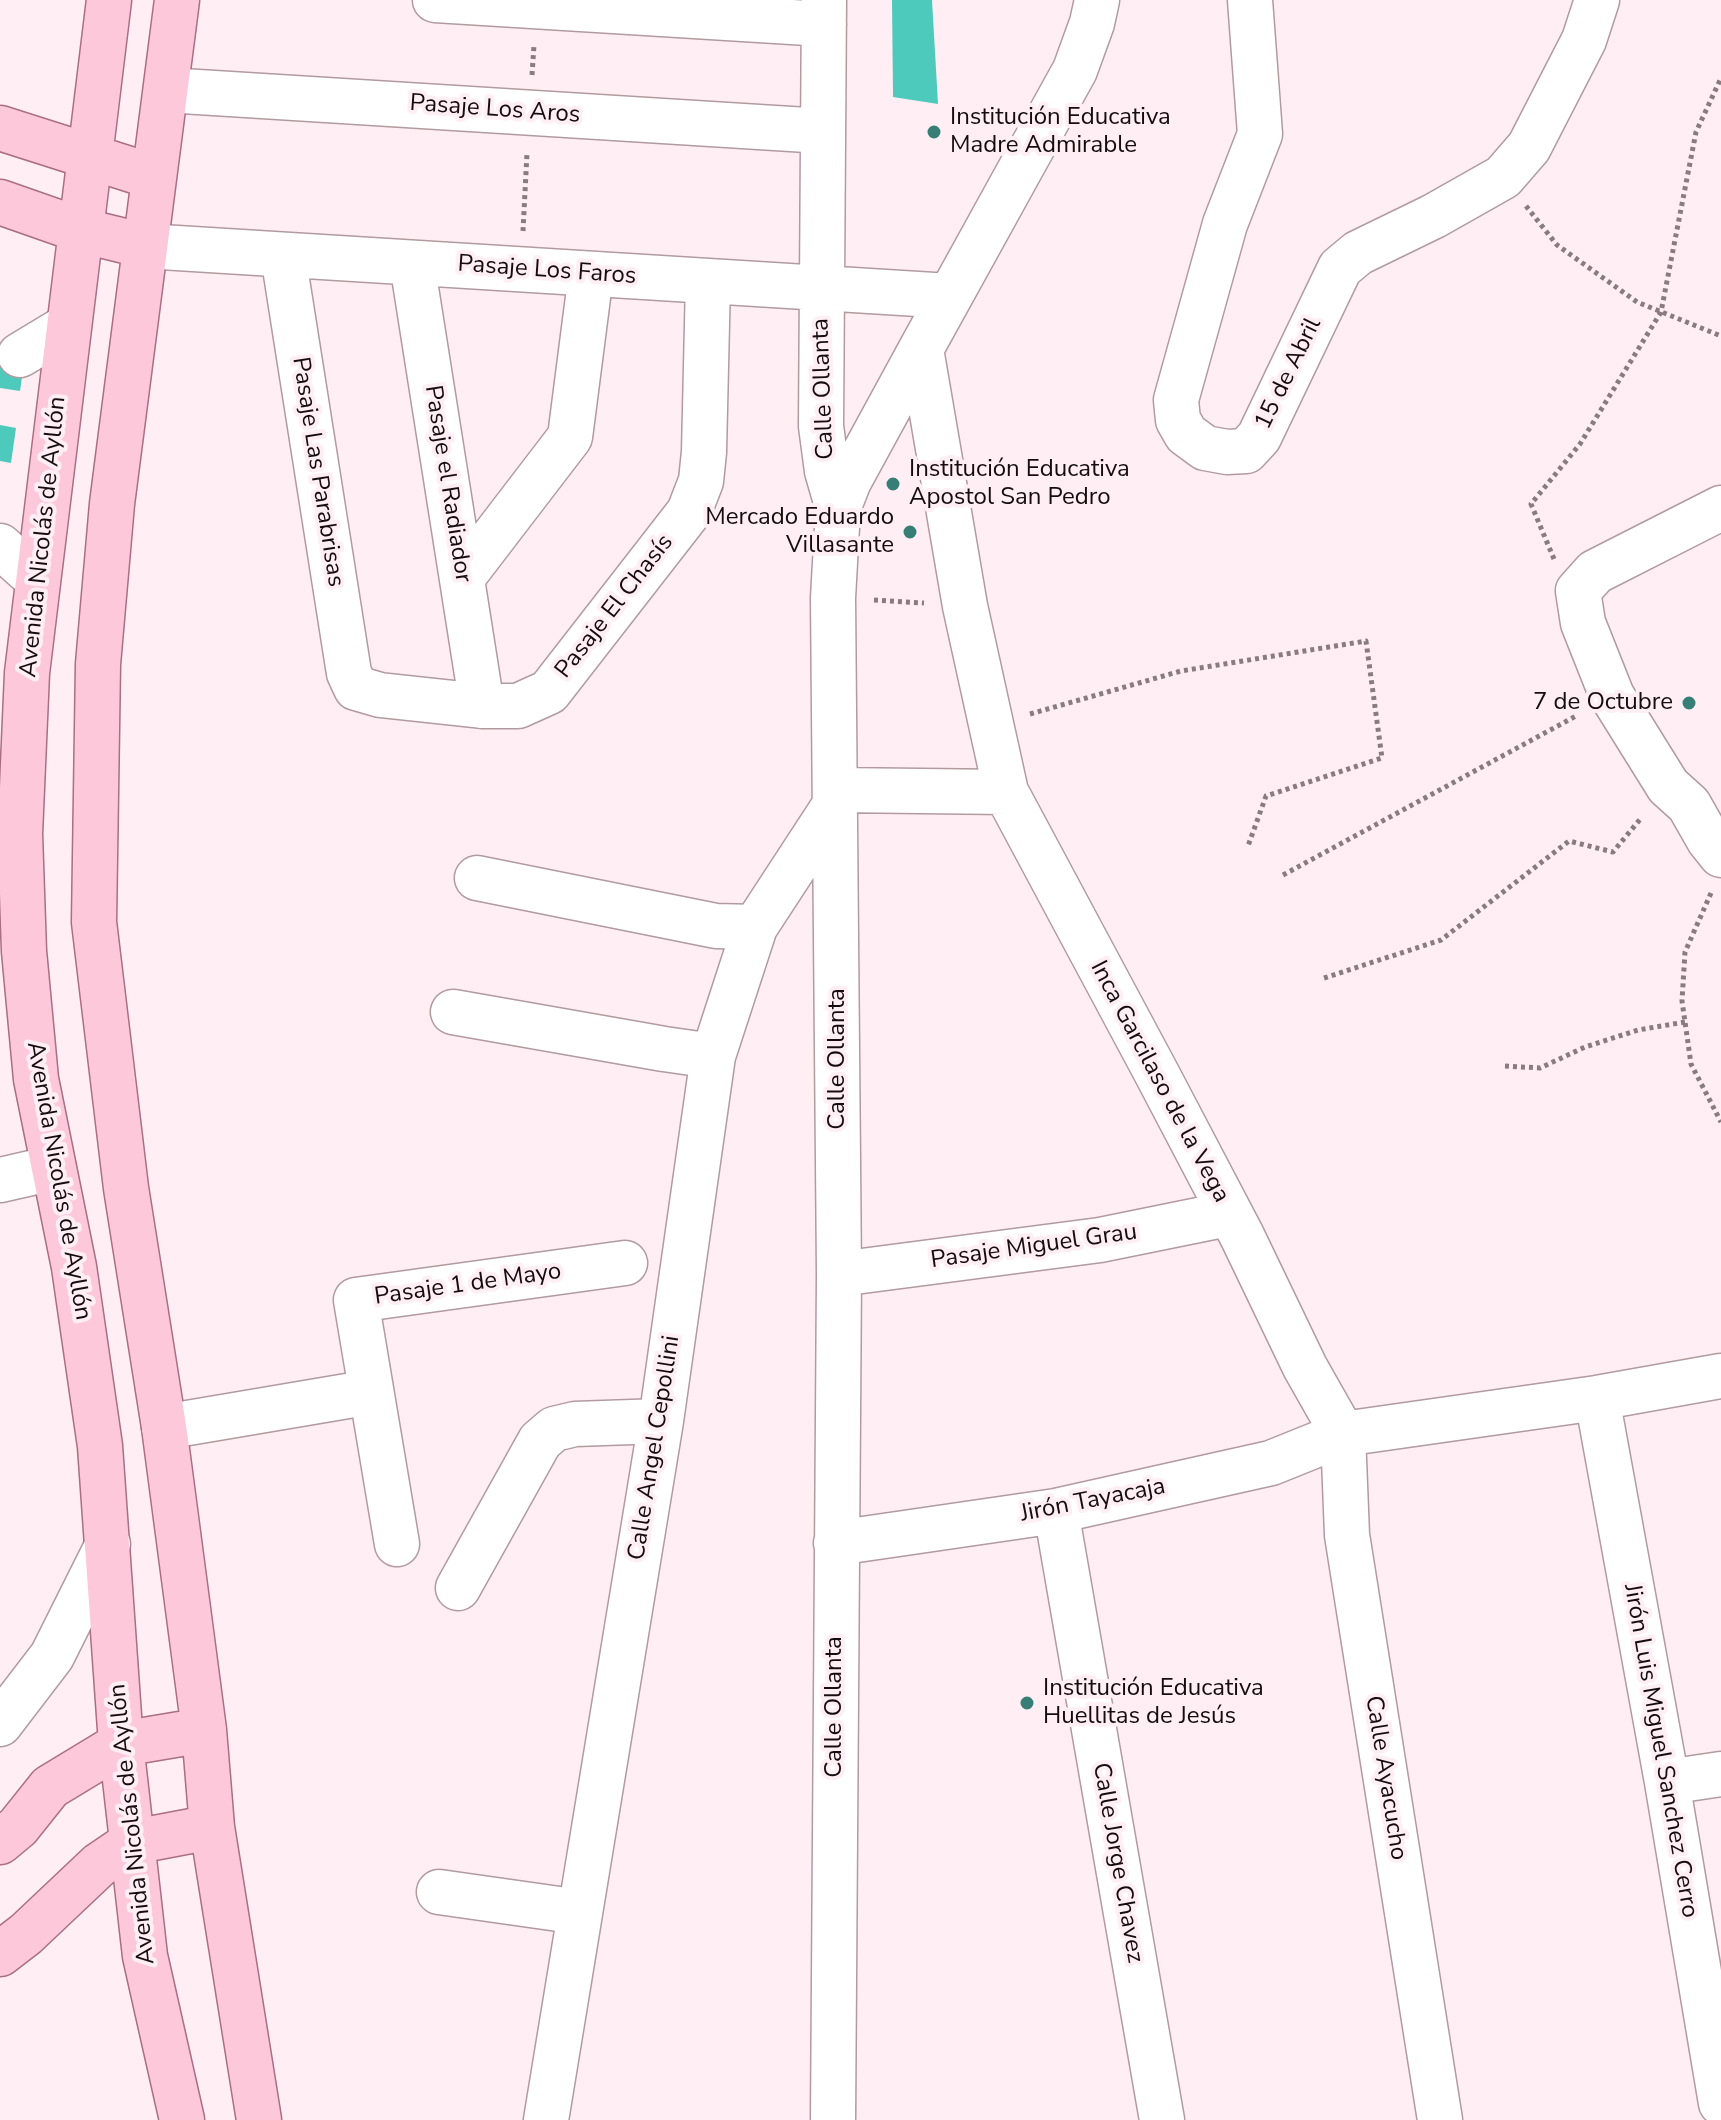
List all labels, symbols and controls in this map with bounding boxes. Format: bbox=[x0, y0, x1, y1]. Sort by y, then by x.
street label: Pasaje Los Aros bbox=[409, 90, 581, 130]
place label: Institución Educativa Madre Admirable bbox=[950, 104, 1171, 160]
marker: Institución Educativa Madre Admirable bbox=[925, 123, 943, 141]
street label: Pasaje Los Faros bbox=[457, 250, 637, 292]
street label: 15 de Abril bbox=[1250, 313, 1328, 435]
street label: Calle Ollanta bbox=[807, 318, 841, 460]
street label: Pasaje Las Parabrisas bbox=[285, 355, 349, 589]
street label: Pasaje el Radiador bbox=[417, 383, 477, 585]
street label: Avenida Nicolás de Ayllón bbox=[15, 395, 73, 679]
place label: Institución Educativa Apostol San Pedro bbox=[909, 456, 1130, 512]
marker: Institución Educativa Apostol San Pedro bbox=[884, 475, 902, 493]
place label: Mercado Eduardo Villasante bbox=[705, 504, 894, 560]
marker: Mercado Eduardo Villasante bbox=[901, 523, 919, 541]
street label: Pasaje El Chasís bbox=[550, 529, 680, 685]
place label: 7 de Octubre bbox=[1533, 689, 1673, 717]
marker: 7 de Octubre bbox=[1680, 694, 1698, 712]
street label: Inca Garcilaso de la Vega bbox=[1083, 956, 1235, 1208]
street label: Calle Ollanta bbox=[824, 988, 852, 1130]
street label: Avenida Nicolás de Ayllón bbox=[19, 1040, 97, 1322]
street label: Pasaje Miguel Grau bbox=[929, 1218, 1139, 1276]
street label: Pasaje 1 de Mayo bbox=[373, 1258, 563, 1312]
street label: Calle Angel Cepollini bbox=[623, 1334, 687, 1562]
street label: Jirón Tayacaja bbox=[1018, 1473, 1168, 1529]
street label: Jirón Luis Miguel Sanchez Cerro bbox=[1616, 1582, 1704, 1920]
street label: Calle Ollanta bbox=[821, 1636, 849, 1778]
place label: Institución Educativa Huellitas de Jesús bbox=[1043, 1675, 1264, 1731]
street label: Avenida Nicolás de Ayllón bbox=[104, 1682, 162, 1966]
marker: Institución Educativa Huellitas de Jesús bbox=[1018, 1694, 1036, 1712]
street label: Calle Ayacucho bbox=[1358, 1694, 1412, 1862]
street label: Calle Jorge Chavez bbox=[1085, 1761, 1149, 1965]

